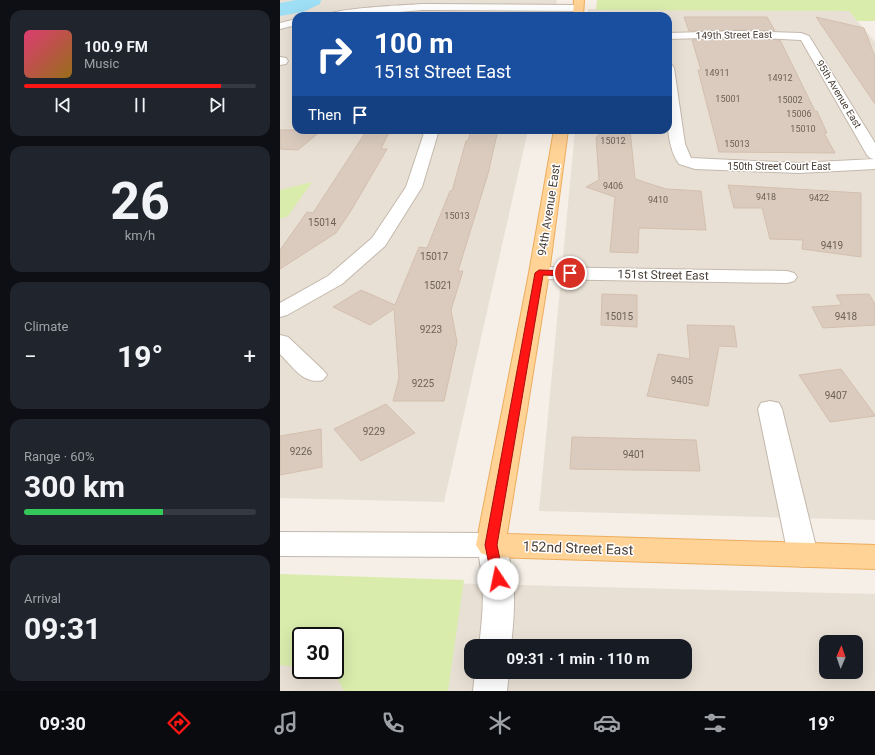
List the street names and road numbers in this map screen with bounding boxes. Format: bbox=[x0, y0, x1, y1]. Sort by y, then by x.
street label: 149th Street East bbox=[696, 29, 772, 41]
street label: 95th Avenue East bbox=[814, 58, 864, 130]
street label: 150th Street Court East bbox=[727, 161, 831, 172]
street label: 94th Avenue East bbox=[535, 163, 563, 257]
street label: 151st Street East bbox=[617, 267, 709, 283]
street label: 152nd Street East bbox=[523, 538, 634, 558]

